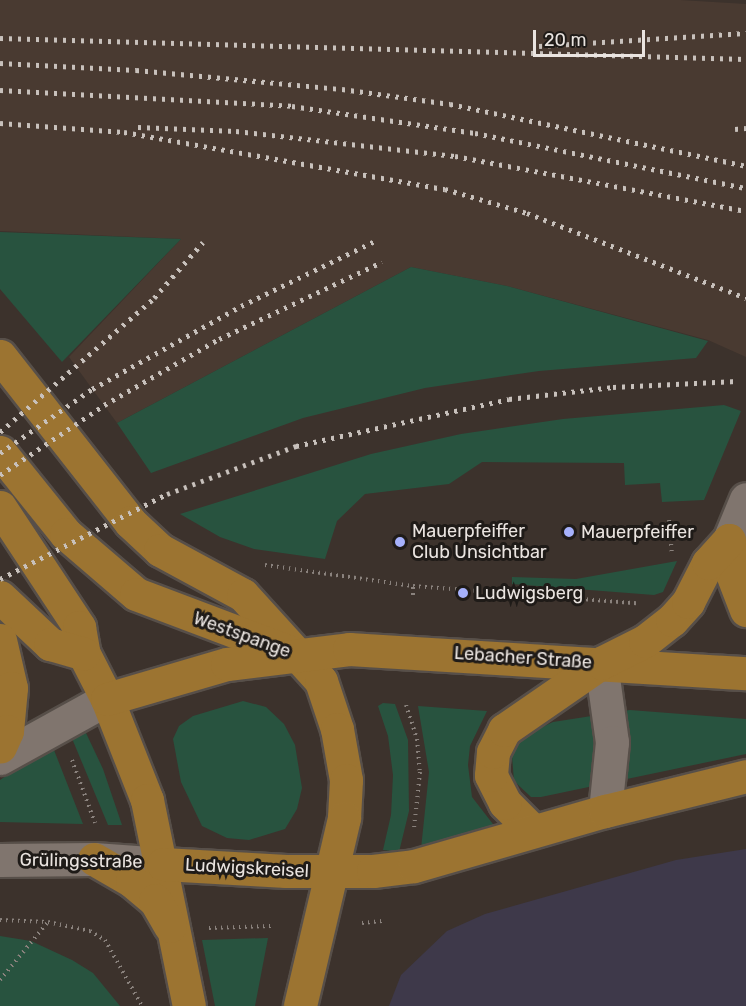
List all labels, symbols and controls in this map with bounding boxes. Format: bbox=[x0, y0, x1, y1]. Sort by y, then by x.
scale bar bbox=[536, 18, 648, 56]
text: 20 m bbox=[544, 29, 586, 51]
place label: Mauerpfeiffer Club Unsichtbar bbox=[412, 521, 547, 564]
place label: Mauerpfeiffer bbox=[581, 521, 694, 543]
marker: Mauerpfeiffer bbox=[562, 525, 576, 539]
marker: Mauerpfeiffer Club Unsichtbar bbox=[393, 535, 407, 549]
place label: Ludwigsberg bbox=[475, 582, 583, 604]
marker: Ludwigsberg bbox=[456, 586, 470, 600]
street label: Westspange bbox=[190, 607, 294, 663]
street label: Lebacher Straße bbox=[453, 642, 593, 674]
street label: Grülingsstraße bbox=[19, 849, 143, 873]
street label: Ludwigskreisel bbox=[184, 854, 310, 882]

